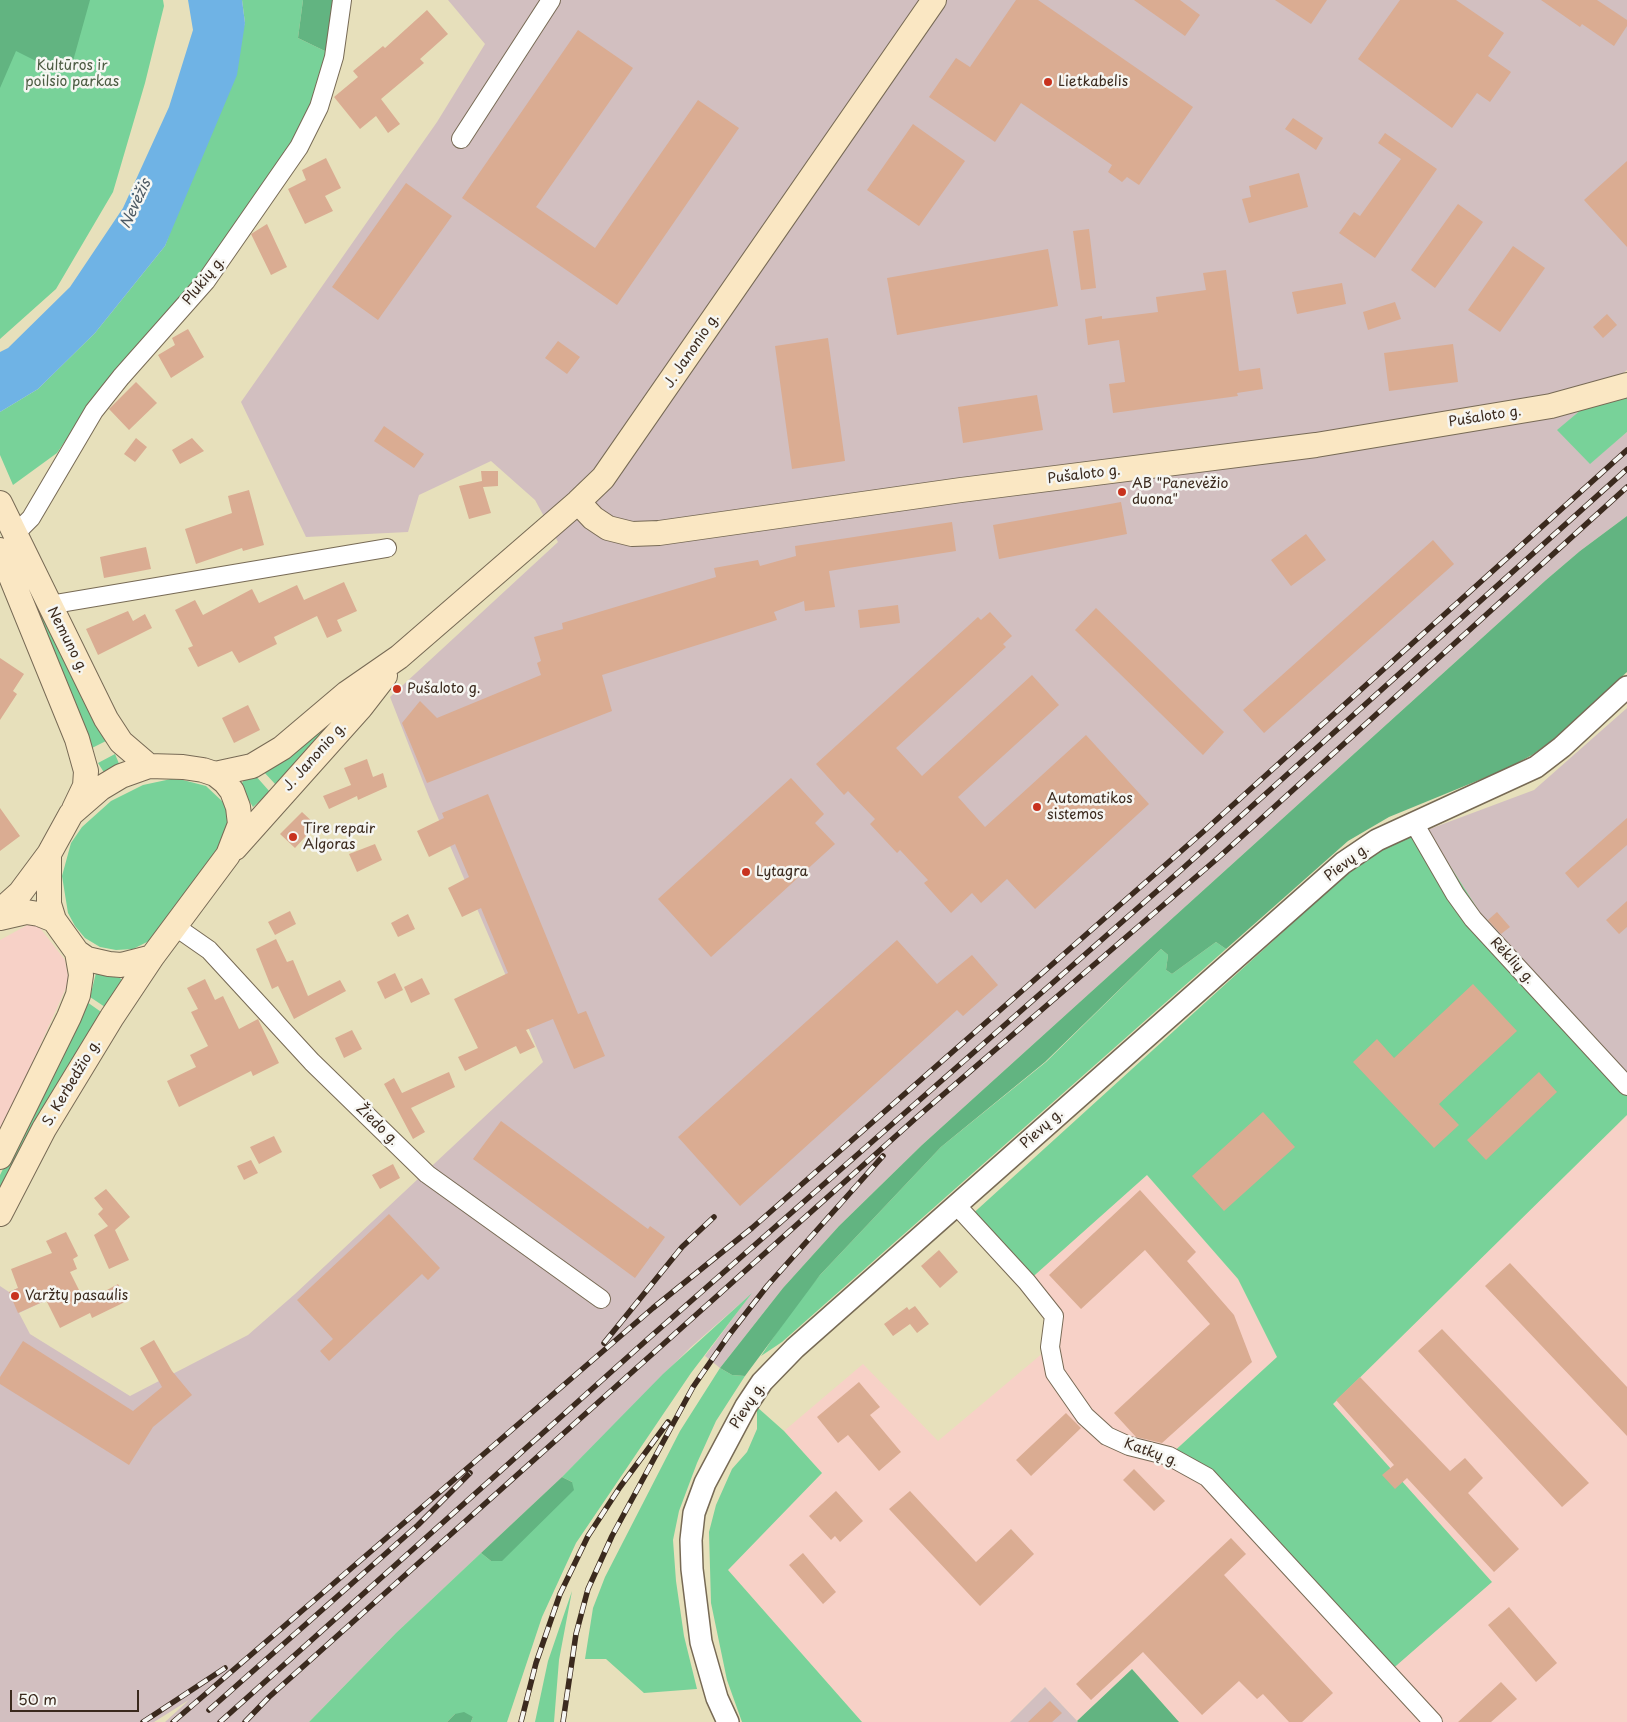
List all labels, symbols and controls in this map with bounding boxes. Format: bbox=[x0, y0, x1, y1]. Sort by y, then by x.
park label: Kultūros ir poilsio parkas bbox=[25, 58, 119, 90]
place label: Lietkabelis bbox=[1058, 74, 1128, 90]
marker: Lietkabelis bbox=[1042, 76, 1054, 88]
water label: Nevėžis bbox=[117, 176, 155, 232]
street label: Plukių g. bbox=[179, 253, 229, 309]
street label: J. Janonio g. bbox=[661, 311, 723, 391]
street label: Pušaloto g. bbox=[1447, 403, 1523, 431]
street label: Pušaloto g. bbox=[1046, 462, 1122, 488]
place label: AB "Panevėžio duona" bbox=[1132, 476, 1228, 508]
marker: AB "Panevėžio duona" bbox=[1116, 486, 1128, 498]
street label: Nemuno g. bbox=[43, 604, 91, 676]
place label: Pušaloto g. bbox=[407, 681, 481, 697]
marker: Pušaloto g. bbox=[391, 683, 403, 695]
street label: J. Janonio g. bbox=[280, 719, 350, 795]
place label: Automatikos sistemos bbox=[1047, 791, 1133, 824]
marker: Automatikos sistemos bbox=[1031, 801, 1043, 813]
place label: Tire repair Algoras bbox=[303, 821, 375, 854]
marker: Tire repair Algoras bbox=[287, 831, 299, 843]
street label: Pievų g. bbox=[1321, 841, 1373, 885]
place label: Lytagra bbox=[756, 864, 808, 880]
marker: Lytagra bbox=[740, 866, 752, 878]
street label: Rėklių g. bbox=[1486, 934, 1538, 988]
street label: S. Kerbedžio g. bbox=[40, 1037, 104, 1129]
street label: Žiedo g. bbox=[352, 1101, 402, 1149]
street label: Pievų g. bbox=[1017, 1105, 1067, 1153]
place label: Varžtų pasaulis bbox=[25, 1288, 128, 1304]
marker: Varžtų pasaulis bbox=[9, 1290, 21, 1302]
street label: Pievų g. bbox=[727, 1380, 769, 1432]
street label: Katkų g. bbox=[1121, 1435, 1181, 1471]
scale bar bbox=[12, 1680, 141, 1712]
text: 50 m bbox=[18, 1687, 57, 1710]

